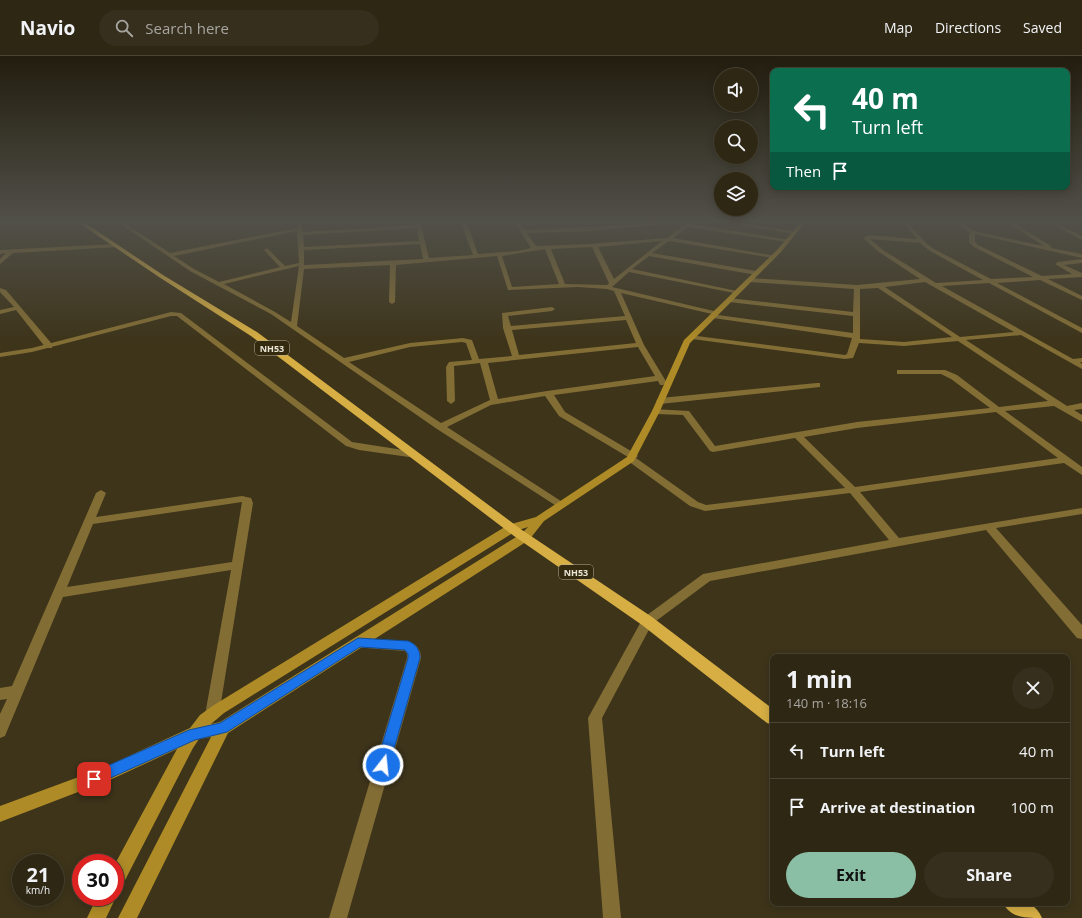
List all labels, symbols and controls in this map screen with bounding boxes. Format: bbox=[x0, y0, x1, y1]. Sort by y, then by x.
search box bbox=[99, 10, 379, 46]
text: Navio bbox=[20, 15, 75, 41]
icon: search bbox=[113, 17, 135, 39]
text: Search here bbox=[145, 18, 229, 38]
text: Map bbox=[884, 18, 913, 37]
text: Directions bbox=[935, 18, 1001, 37]
text: Saved bbox=[1023, 18, 1062, 37]
map controls bbox=[714, 68, 758, 216]
button: sound bbox=[714, 68, 758, 112]
text: 40 m bbox=[852, 79, 919, 117]
icon: left bbox=[786, 84, 838, 136]
text: Turn left bbox=[852, 115, 923, 139]
button: search bbox=[714, 120, 758, 164]
icon: arrive bbox=[829, 160, 851, 182]
text: Then bbox=[786, 161, 821, 181]
button: layers bbox=[714, 172, 758, 216]
road number: NH53 bbox=[255, 341, 289, 355]
road number: NH53 bbox=[559, 565, 593, 579]
text: 1 min bbox=[786, 662, 853, 695]
button: close bbox=[1012, 667, 1054, 709]
text: 140 m · 18:16 bbox=[786, 694, 867, 712]
icon: left bbox=[786, 740, 808, 762]
text: Turn left bbox=[820, 741, 885, 761]
text: 40 m bbox=[1019, 741, 1054, 761]
position arrow bbox=[362, 744, 404, 786]
pin bbox=[77, 762, 111, 796]
icon: arrive bbox=[83, 768, 105, 790]
icon: arrive bbox=[786, 796, 808, 818]
text: Arrive at destination bbox=[820, 797, 975, 817]
text: 100 m bbox=[1010, 797, 1054, 817]
button: Exit bbox=[786, 852, 916, 898]
button: Share bbox=[924, 852, 1054, 898]
speed limit sign: 30 bbox=[72, 854, 124, 906]
text: 21 bbox=[27, 861, 49, 888]
text: km/h bbox=[26, 883, 50, 897]

